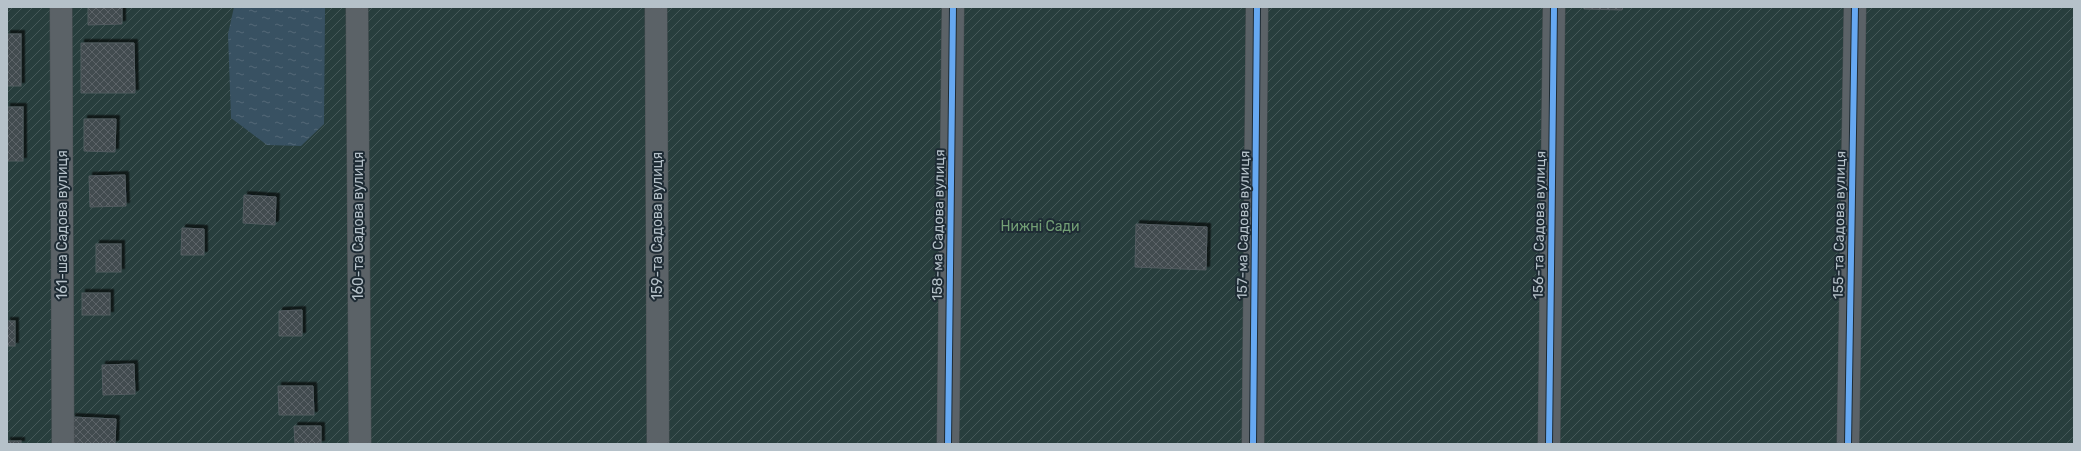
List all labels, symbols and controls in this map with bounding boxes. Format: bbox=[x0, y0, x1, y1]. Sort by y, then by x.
street label: 158-ма Садова вулиця bbox=[929, 149, 948, 301]
street label: 161-ша Садова вулиця bbox=[54, 150, 71, 300]
street label: 157-ма Садова вулиця bbox=[1234, 150, 1253, 300]
street label: 156-та Садова вулиця bbox=[1530, 151, 1549, 299]
street label: 155-та Садова вулиця bbox=[1830, 151, 1849, 299]
street label: 160-та Садова вулиця bbox=[350, 152, 367, 300]
street label: 159-та Садова вулиця bbox=[649, 152, 666, 300]
park label: Нижні Сади bbox=[1000, 218, 1080, 235]

